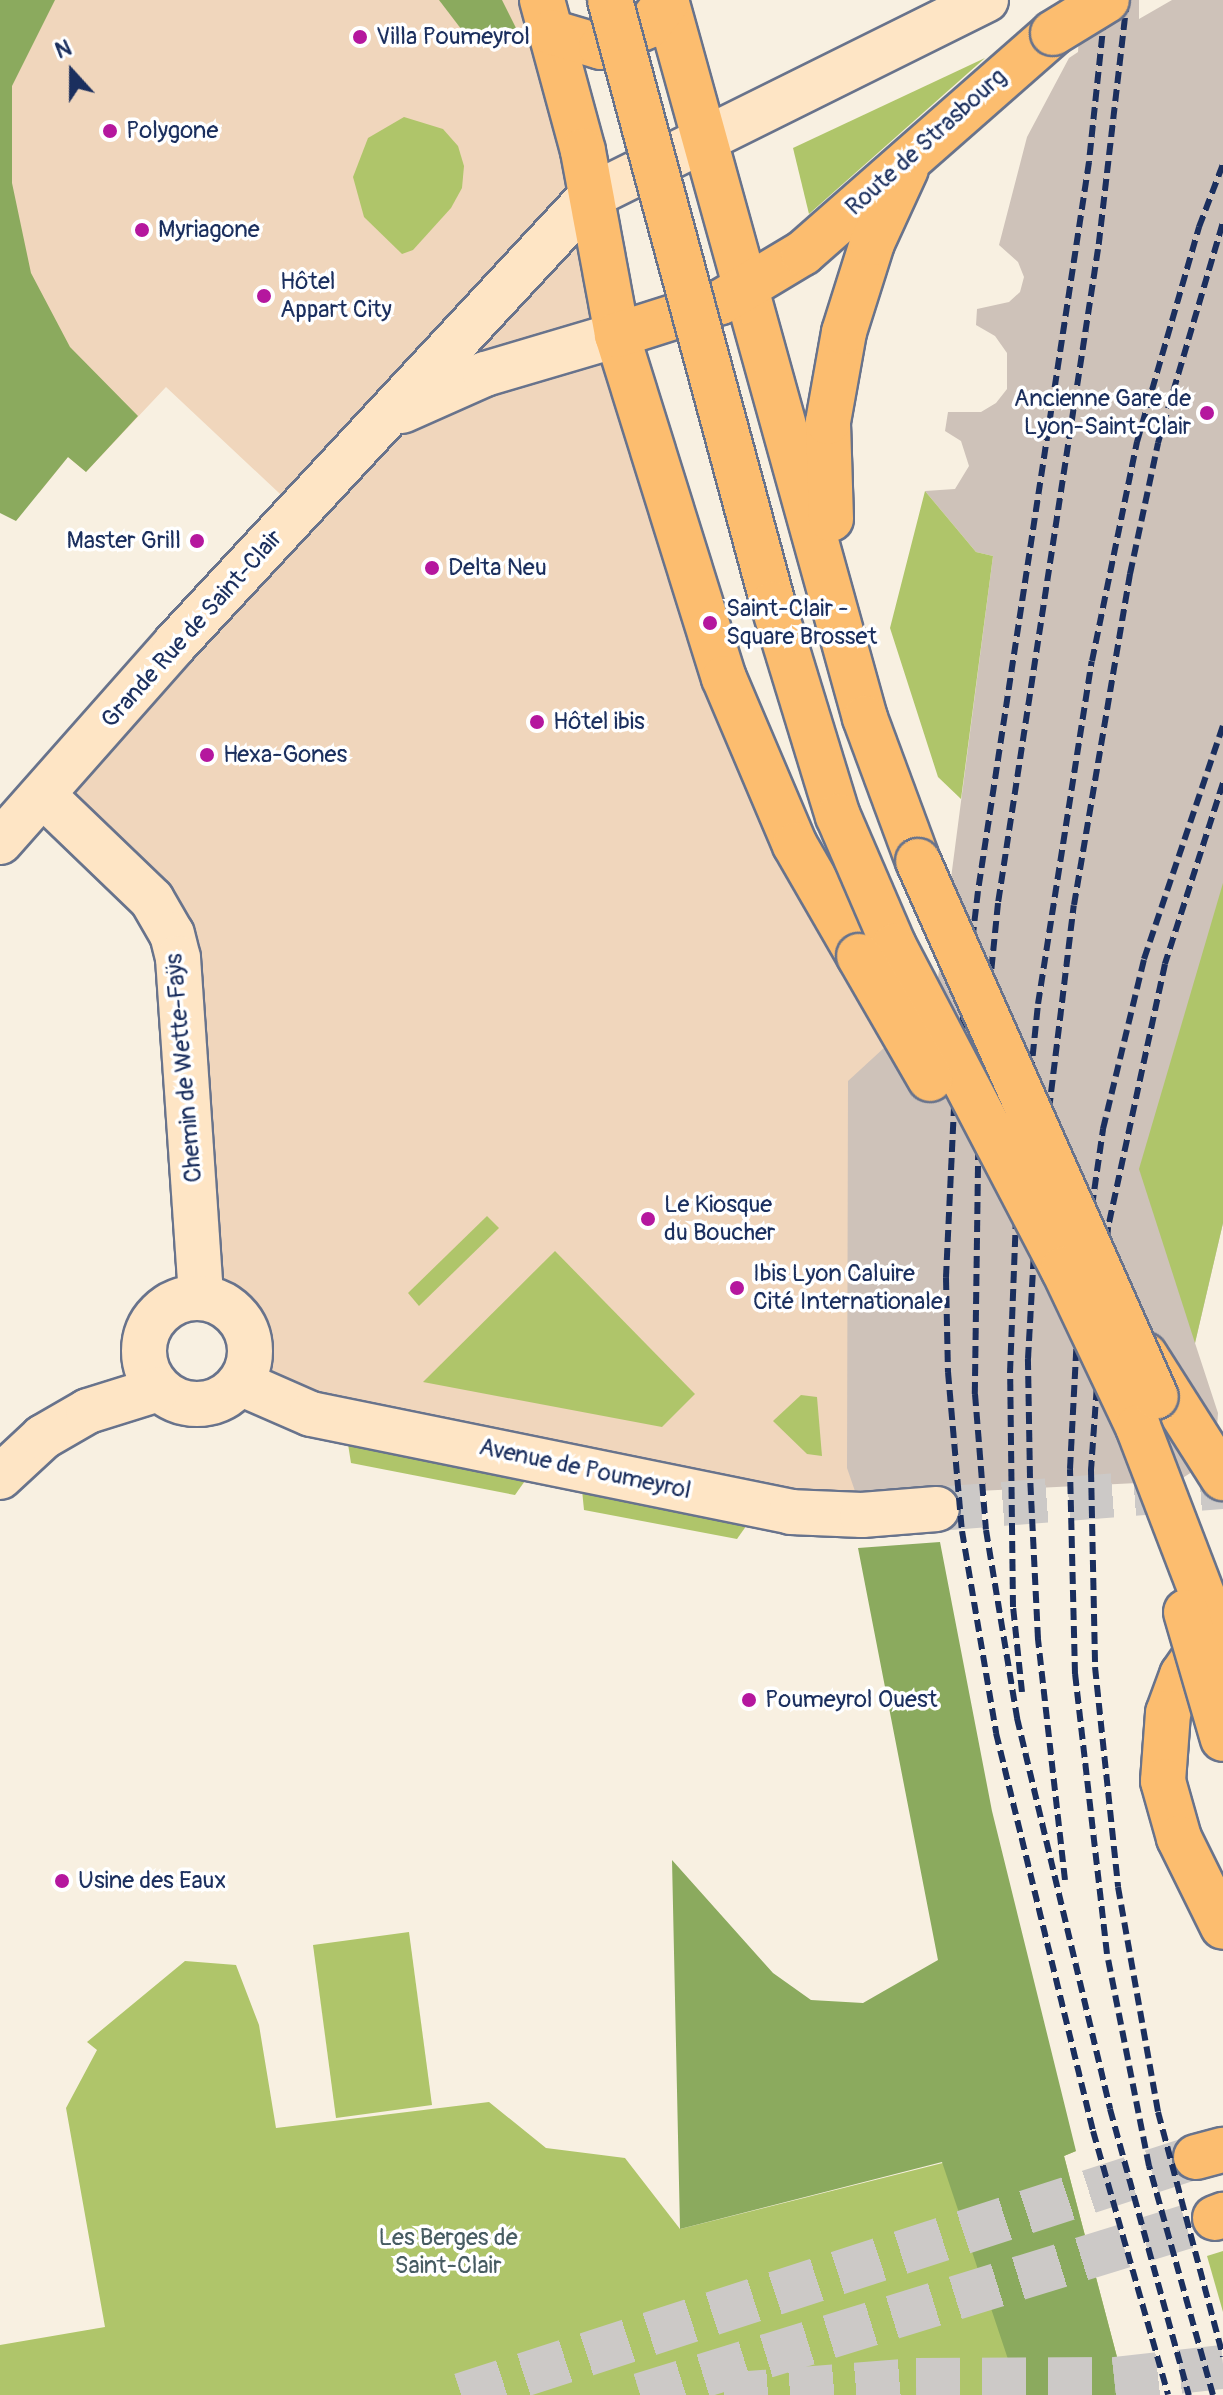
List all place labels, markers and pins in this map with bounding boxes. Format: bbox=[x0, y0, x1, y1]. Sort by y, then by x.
place label: Villa Poumeyrol bbox=[376, 23, 530, 51]
marker: Villa Poumeyrol bbox=[351, 28, 369, 46]
place label: Polygone bbox=[126, 117, 218, 145]
marker: Polygone bbox=[101, 122, 119, 140]
place label: Myriagone bbox=[158, 216, 260, 244]
marker: Myriagone bbox=[133, 221, 151, 239]
place label: Hôtel Appart City bbox=[280, 268, 392, 324]
marker: Hôtel Appart City bbox=[255, 287, 273, 305]
place label: Ancienne Gare de Lyon-Saint-Clair bbox=[1014, 385, 1191, 441]
marker: Ancienne Gare de Lyon-Saint-Clair bbox=[1198, 404, 1216, 422]
place label: Master Grill bbox=[66, 527, 181, 555]
marker: Master Grill bbox=[188, 532, 206, 550]
place label: Delta Neu bbox=[448, 554, 547, 582]
marker: Delta Neu bbox=[423, 559, 441, 577]
place label: Saint-Clair - Square Brosset bbox=[726, 595, 877, 651]
marker: Saint-Clair - Square Brosset bbox=[701, 614, 719, 632]
place label: Hôtel ibis bbox=[553, 708, 645, 736]
marker: Hôtel ibis bbox=[528, 713, 546, 731]
place label: Hexa-Gones bbox=[223, 741, 347, 769]
marker: Hexa-Gones bbox=[198, 746, 216, 764]
place label: Le Kiosque du Boucher bbox=[664, 1191, 775, 1247]
marker: Le Kiosque du Boucher bbox=[639, 1210, 657, 1228]
place label: Ibis Lyon Caluire Cité Internationale bbox=[753, 1260, 943, 1316]
marker: Ibis Lyon Caluire Cité Internationale bbox=[728, 1279, 746, 1297]
place label: Poumeyrol Ouest bbox=[765, 1686, 937, 1714]
marker: Poumeyrol Ouest bbox=[740, 1691, 758, 1709]
place label: Usine des Eaux bbox=[78, 1867, 226, 1895]
marker: Usine des Eaux bbox=[53, 1872, 71, 1890]

